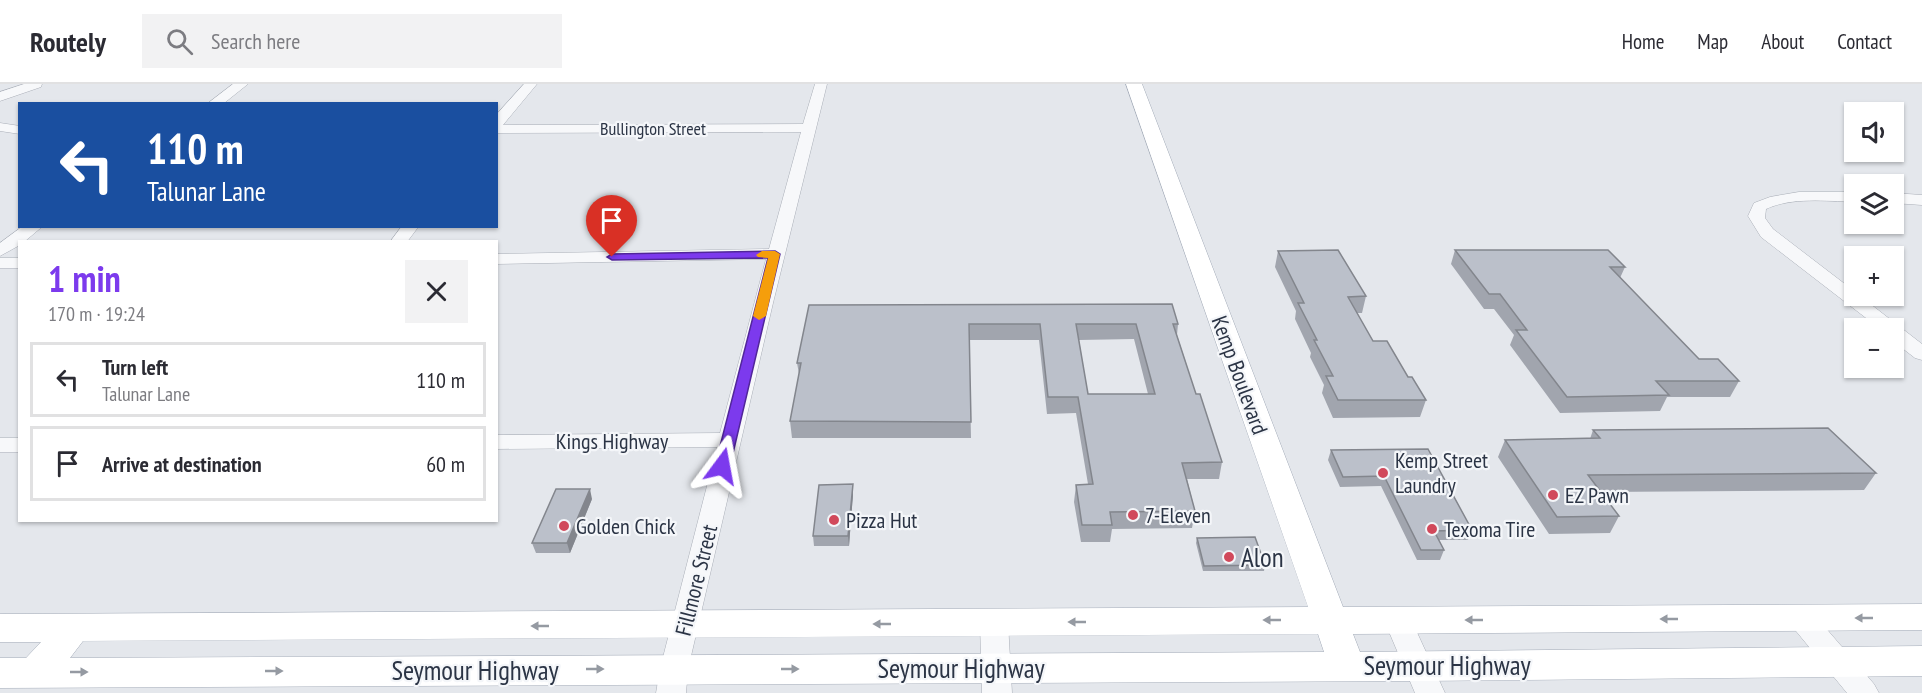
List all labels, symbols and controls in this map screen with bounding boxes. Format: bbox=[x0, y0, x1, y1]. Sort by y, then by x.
search box bbox=[142, 14, 562, 68]
text: Routely bbox=[30, 23, 106, 60]
icon: search bbox=[163, 25, 196, 58]
text: Search here bbox=[211, 27, 300, 55]
text: Home bbox=[1622, 28, 1664, 55]
text: Map bbox=[1697, 28, 1728, 55]
text: About bbox=[1761, 28, 1804, 55]
text: Contact bbox=[1837, 28, 1892, 55]
map controls bbox=[1844, 102, 1904, 378]
button: sound bbox=[1844, 102, 1904, 162]
street label: Bullington Street bbox=[600, 117, 706, 140]
text: 110 m bbox=[147, 121, 244, 176]
icon: left bbox=[48, 126, 126, 204]
text: Talunar Lane bbox=[147, 174, 266, 208]
button: layers bbox=[1844, 174, 1904, 234]
pin bbox=[586, 195, 637, 257]
icon: arrive bbox=[595, 204, 628, 237]
button: + bbox=[1844, 246, 1904, 306]
text: 1 min bbox=[48, 255, 121, 302]
button: close bbox=[405, 260, 468, 323]
text: 170 m · 19:24 bbox=[48, 301, 145, 327]
street label: Kemp Boulevard bbox=[1206, 312, 1274, 438]
button: − bbox=[1844, 318, 1904, 378]
text: Turn left bbox=[102, 353, 168, 381]
icon: left bbox=[51, 363, 84, 396]
text: 110 m bbox=[416, 366, 465, 394]
text: Talunar Lane bbox=[102, 381, 190, 407]
street label: Kings Highway bbox=[556, 427, 669, 455]
position arrow bbox=[690, 434, 754, 498]
place label: Kemp Street Laundry bbox=[1395, 446, 1488, 499]
icon: arrive bbox=[51, 447, 84, 480]
text: Arrive at destination bbox=[102, 450, 262, 478]
text: 60 m bbox=[426, 450, 465, 478]
marker: Kemp Street Laundry bbox=[1376, 466, 1390, 480]
place label: EZ Pawn bbox=[1565, 481, 1629, 509]
marker: EZ Pawn bbox=[1546, 488, 1560, 502]
place label: 7-Eleven bbox=[1145, 501, 1211, 529]
place label: Pizza Hut bbox=[846, 506, 917, 534]
marker: 7-Eleven bbox=[1126, 508, 1140, 522]
place label: Golden Chick bbox=[576, 512, 676, 540]
marker: Pizza Hut bbox=[827, 513, 841, 527]
place label: Texoma Tire bbox=[1444, 515, 1535, 543]
marker: Golden Chick bbox=[557, 519, 571, 533]
street label: Fillmore Street bbox=[669, 522, 723, 638]
marker: Texoma Tire bbox=[1425, 522, 1439, 536]
place label: Alon bbox=[1241, 540, 1284, 574]
marker: Alon bbox=[1222, 550, 1236, 564]
one-way arrow bbox=[1854, 613, 1873, 623]
one-way arrow bbox=[1659, 614, 1678, 624]
one-way arrow bbox=[1263, 615, 1282, 625]
one-way arrow bbox=[1464, 615, 1483, 625]
one-way arrow bbox=[1068, 618, 1087, 627]
one-way arrow bbox=[873, 619, 892, 629]
one-way arrow bbox=[531, 621, 550, 631]
street label: Seymour Highway bbox=[1363, 648, 1531, 682]
street label: Seymour Highway bbox=[877, 651, 1045, 685]
street label: Seymour Highway bbox=[391, 653, 559, 687]
one-way arrow bbox=[586, 664, 605, 674]
one-way arrow bbox=[781, 664, 800, 674]
one-way arrow bbox=[265, 666, 284, 676]
one-way arrow bbox=[70, 667, 89, 677]

